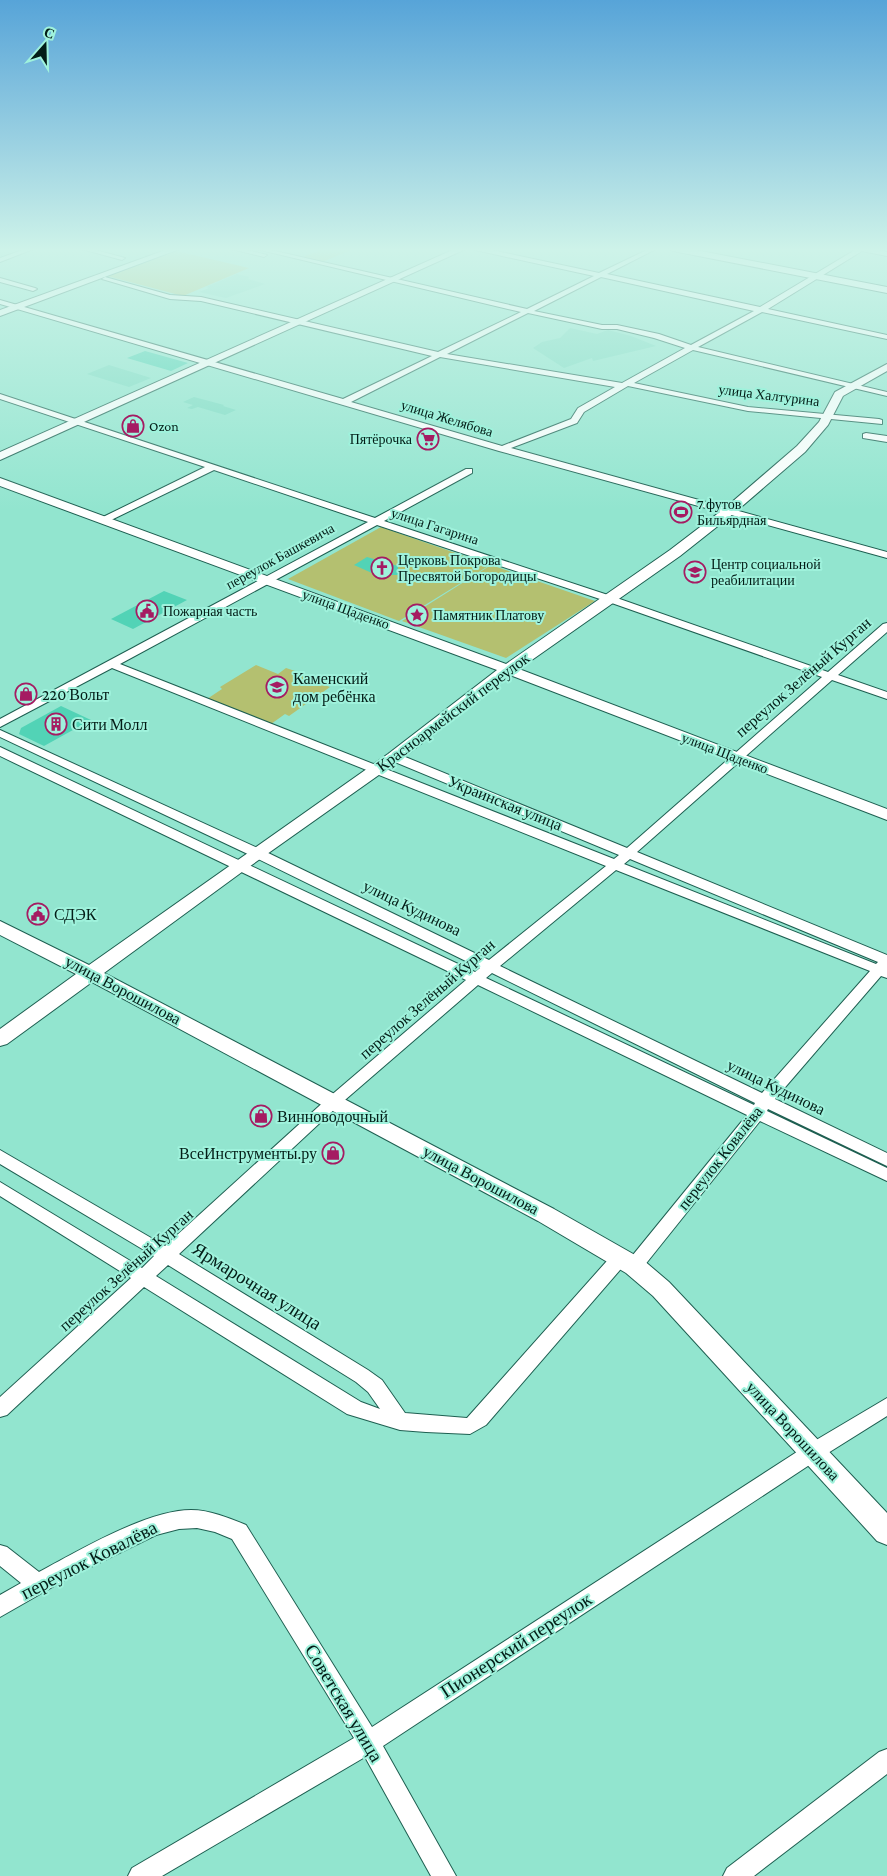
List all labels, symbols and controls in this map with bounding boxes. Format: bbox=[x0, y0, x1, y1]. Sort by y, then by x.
north arrow bbox=[20, 20, 70, 70]
text: С bbox=[42, 24, 57, 42]
street label: улица Халтурина bbox=[718, 381, 821, 409]
street label: улица Желябова bbox=[399, 396, 496, 440]
shop icon: Ozon bbox=[121, 414, 145, 438]
place label: Ozon bbox=[149, 418, 179, 434]
supermarket icon: Пятёрочка bbox=[416, 427, 440, 451]
place label: Пятёрочка bbox=[350, 431, 413, 447]
place label: 7 футов Бильярдная bbox=[697, 496, 767, 528]
sports icon: 7 футов Бильярдная bbox=[669, 500, 693, 524]
street label: улица Гагарина bbox=[389, 504, 482, 548]
street label: переулок Башкевича bbox=[223, 519, 338, 592]
place label: Церковь Покрова Пресвятой Богородицы bbox=[398, 552, 537, 584]
church icon: Церковь Покрова Пресвятой Богородицы bbox=[370, 556, 394, 580]
place label: Центр социальной реабилитации bbox=[711, 556, 821, 588]
school or university icon: Центр социальной реабилитации bbox=[683, 560, 707, 584]
street label: улица Щаденко bbox=[300, 586, 392, 632]
public building icon: Пожарная часть bbox=[135, 599, 159, 623]
place label: Пожарная часть bbox=[163, 603, 257, 619]
place icon: Памятник Платову bbox=[405, 603, 429, 627]
place label: Памятник Платову bbox=[433, 607, 544, 623]
street label: переулок Зелёный Курган bbox=[732, 613, 875, 741]
street label: Красноармейский переулок bbox=[373, 649, 533, 776]
place label: Каменский дом ребёнка bbox=[293, 670, 376, 706]
school or university icon: Каменский дом ребёнка bbox=[265, 675, 289, 699]
shop icon: 220 Вольт bbox=[14, 682, 38, 706]
place label: 220 Вольт bbox=[42, 686, 109, 703]
building icon: Сити Молл bbox=[44, 712, 68, 736]
place label: Сити Молл bbox=[72, 716, 147, 733]
street label: улица Щаденко bbox=[679, 729, 771, 777]
street label: Украинская улица bbox=[445, 772, 565, 835]
street label: улица Кудинова bbox=[360, 877, 464, 940]
public building icon: СДЭК bbox=[26, 902, 50, 926]
place label: СДЭК bbox=[54, 906, 97, 924]
street label: переулок Зелёный Курган bbox=[356, 935, 499, 1063]
street label: улица Ворошилова bbox=[62, 952, 184, 1029]
street label: улица Кудинова bbox=[724, 1056, 828, 1119]
street label: переулок Ковалёва bbox=[674, 1103, 766, 1214]
shop icon: Винноводочный bbox=[249, 1104, 273, 1128]
place label: Винноводочный bbox=[277, 1108, 388, 1126]
shop icon: ВсеИнструменты.ру bbox=[321, 1141, 345, 1165]
street label: улица Ворошилова bbox=[420, 1142, 542, 1219]
place label: ВсеИнструменты.ру bbox=[179, 1145, 317, 1163]
street label: переулок Зелёный Курган bbox=[56, 1205, 197, 1335]
street label: Ярмарочная улица bbox=[189, 1238, 326, 1334]
street label: улица Ворошилова bbox=[742, 1378, 843, 1484]
street label: переулок Ковалёва bbox=[17, 1516, 161, 1603]
street label: Пионерский переулок bbox=[436, 1588, 596, 1702]
street label: Советская улица bbox=[301, 1641, 388, 1766]

